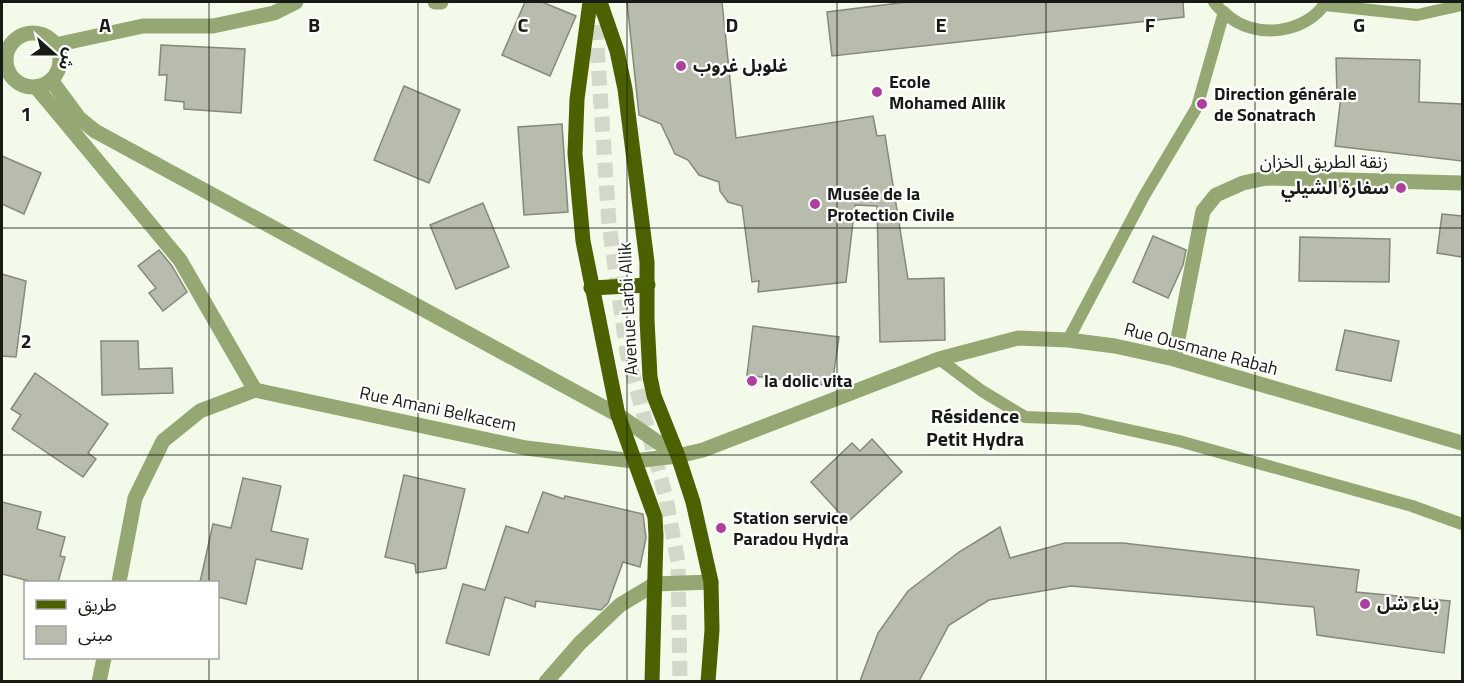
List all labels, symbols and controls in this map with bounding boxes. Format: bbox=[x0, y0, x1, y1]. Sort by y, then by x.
text: A bbox=[99, 9, 111, 40]
text: B bbox=[308, 9, 320, 40]
text: C bbox=[518, 9, 529, 40]
text: D bbox=[726, 9, 738, 40]
text: E bbox=[935, 9, 947, 40]
text: F bbox=[1145, 9, 1156, 40]
text: G bbox=[1353, 9, 1365, 40]
north arrow bbox=[24, 24, 84, 84]
text: ش bbox=[53, 45, 83, 74]
place label: غلوبل غروب bbox=[693, 52, 788, 79]
marker: غلوبل غروب bbox=[674, 59, 688, 73]
place label: Ecole Mohamed Allik bbox=[889, 68, 1006, 116]
place label: Direction générale de Sonatrach bbox=[1214, 80, 1357, 128]
marker: Ecole Mohamed Allik bbox=[870, 85, 884, 99]
marker: Direction générale de Sonatrach bbox=[1195, 97, 1209, 111]
text: 1 bbox=[20, 98, 32, 129]
street label: زنقة الطريق الخزان bbox=[1260, 148, 1388, 175]
place label: سفارة الشيلي bbox=[1281, 174, 1389, 202]
place label: Musée de la Protection Civile bbox=[827, 180, 954, 228]
marker: سفارة الشيلي bbox=[1394, 181, 1408, 195]
marker: Musée de la Protection Civile bbox=[808, 197, 822, 211]
street label: Avenue Larbi Allik bbox=[611, 241, 644, 376]
street label: Rue Ousmane Rabah bbox=[1121, 315, 1281, 382]
text: 2 bbox=[20, 325, 32, 356]
place label: la dolic vita bbox=[764, 367, 852, 394]
marker: la dolic vita bbox=[745, 374, 759, 388]
street label: Rue Amani Belkacem bbox=[357, 379, 519, 438]
district label: Résidence Petit Hydra bbox=[926, 400, 1024, 454]
place label: Station service Paradou Hydra bbox=[733, 504, 849, 552]
marker: Station service Paradou Hydra bbox=[714, 521, 728, 535]
legend bbox=[24, 581, 219, 659]
place label: بناء شل bbox=[1377, 590, 1439, 617]
text: طريق bbox=[78, 591, 117, 618]
marker: بناء شل bbox=[1358, 597, 1372, 611]
text: مبنى bbox=[78, 621, 113, 648]

